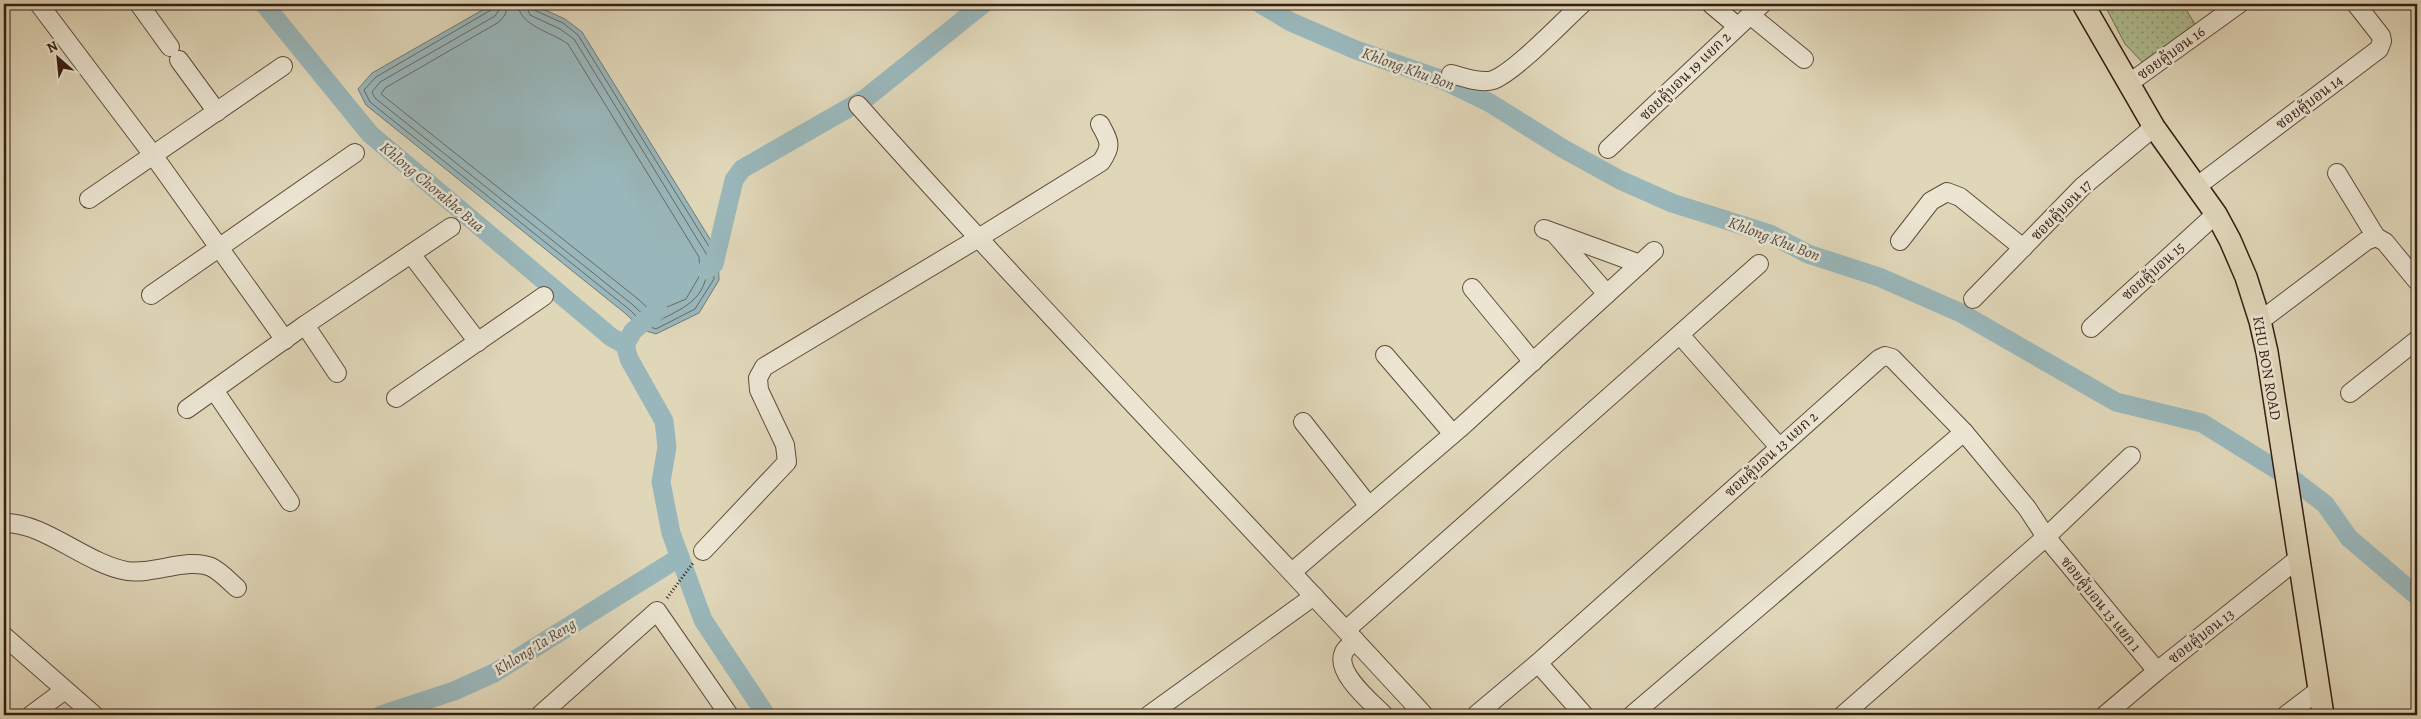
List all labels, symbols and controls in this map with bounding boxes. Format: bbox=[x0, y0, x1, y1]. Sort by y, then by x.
street label: ซอยคู้บอน 16 bbox=[2133, 22, 2209, 84]
street label: ซอยคู้บอน 19 แยก 2 bbox=[1635, 27, 1735, 125]
north arrow bbox=[32, 32, 82, 82]
text: N bbox=[43, 36, 61, 58]
water label: Khlong Khu Bon bbox=[1359, 42, 1457, 96]
street label: ซอยคู้บอน 14 bbox=[2271, 70, 2347, 134]
water label: Khlong Chorakhe Bua bbox=[375, 137, 489, 238]
street label: ซอยคู้บอน 17 bbox=[2026, 175, 2096, 245]
water label: Khlong Khu Bon bbox=[1725, 211, 1823, 267]
street label: ซอยคู้บอน 15 bbox=[2117, 237, 2189, 305]
street label: KHU BON ROAD bbox=[2248, 314, 2286, 422]
street label: ซอยคู้บอน 13 แยก 2 bbox=[1720, 407, 1822, 501]
street label: ซอยคู้บอน 13 แยก 1 bbox=[2056, 552, 2146, 656]
street label: ซอยคู้บอน 13 bbox=[2164, 604, 2238, 668]
water label: Khlong Ta Reng bbox=[490, 613, 580, 681]

